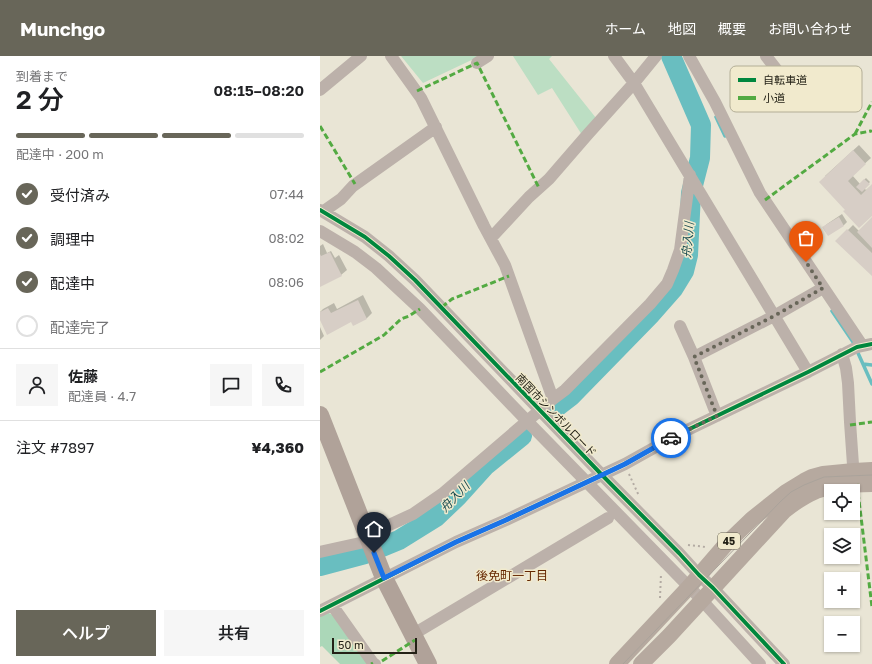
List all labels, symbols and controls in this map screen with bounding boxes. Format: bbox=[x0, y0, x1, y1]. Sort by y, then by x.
text: Munchgo bbox=[20, 17, 105, 40]
text: ホーム bbox=[604, 20, 646, 37]
text: 地図 bbox=[668, 20, 696, 37]
text: 概要 bbox=[718, 20, 746, 37]
text: お問い合わせ bbox=[768, 20, 852, 37]
legend bbox=[730, 66, 862, 112]
text: 到着まで bbox=[16, 68, 68, 84]
text: 自転車道 bbox=[763, 73, 807, 86]
text: 08:15–08:20 bbox=[214, 81, 304, 99]
text: 2 分 bbox=[16, 84, 64, 115]
text: 小道 bbox=[763, 91, 785, 104]
text: 配達中 · 200 m bbox=[16, 146, 104, 162]
icon: check bbox=[16, 183, 38, 205]
text: 受付済み bbox=[50, 186, 110, 204]
text: 07:44 bbox=[269, 186, 304, 202]
water label: 舟入川 bbox=[678, 219, 697, 259]
pin bbox=[789, 221, 823, 262]
icon: check bbox=[16, 227, 38, 249]
icon: bag bbox=[795, 227, 817, 249]
text: 調理中 bbox=[50, 230, 95, 248]
text: 08:02 bbox=[269, 230, 304, 246]
icon: check bbox=[16, 271, 38, 293]
text: 配達中 bbox=[50, 274, 95, 292]
text: 08:06 bbox=[268, 274, 304, 290]
text: 配達完了 bbox=[50, 318, 110, 336]
button: person bbox=[16, 364, 58, 406]
button: chat bbox=[210, 364, 252, 406]
button: phone bbox=[262, 364, 304, 406]
text: 佐藤 bbox=[68, 367, 98, 385]
street label: 南国市シンボルロード bbox=[513, 371, 599, 459]
text: 配達員 · 4.7 bbox=[68, 388, 136, 404]
courier bbox=[651, 418, 691, 458]
icon: car bbox=[660, 427, 682, 449]
text: 注文 #7897 bbox=[16, 438, 94, 456]
text: ¥4,360 bbox=[251, 438, 304, 456]
water label: 舟入川 bbox=[437, 477, 474, 515]
map controls bbox=[824, 484, 860, 652]
button: locate bbox=[824, 484, 860, 520]
pin bbox=[357, 512, 391, 553]
icon: home bbox=[363, 518, 385, 540]
button: layers bbox=[824, 528, 860, 564]
road number: 45 bbox=[718, 533, 740, 549]
district label: 後免町一丁目 bbox=[476, 568, 548, 583]
button: + bbox=[824, 572, 860, 608]
button: ヘルプ bbox=[16, 610, 156, 656]
button: 共有 bbox=[164, 610, 304, 656]
button: − bbox=[824, 616, 860, 652]
scale bar bbox=[332, 636, 417, 655]
text: 50 m bbox=[338, 638, 364, 651]

